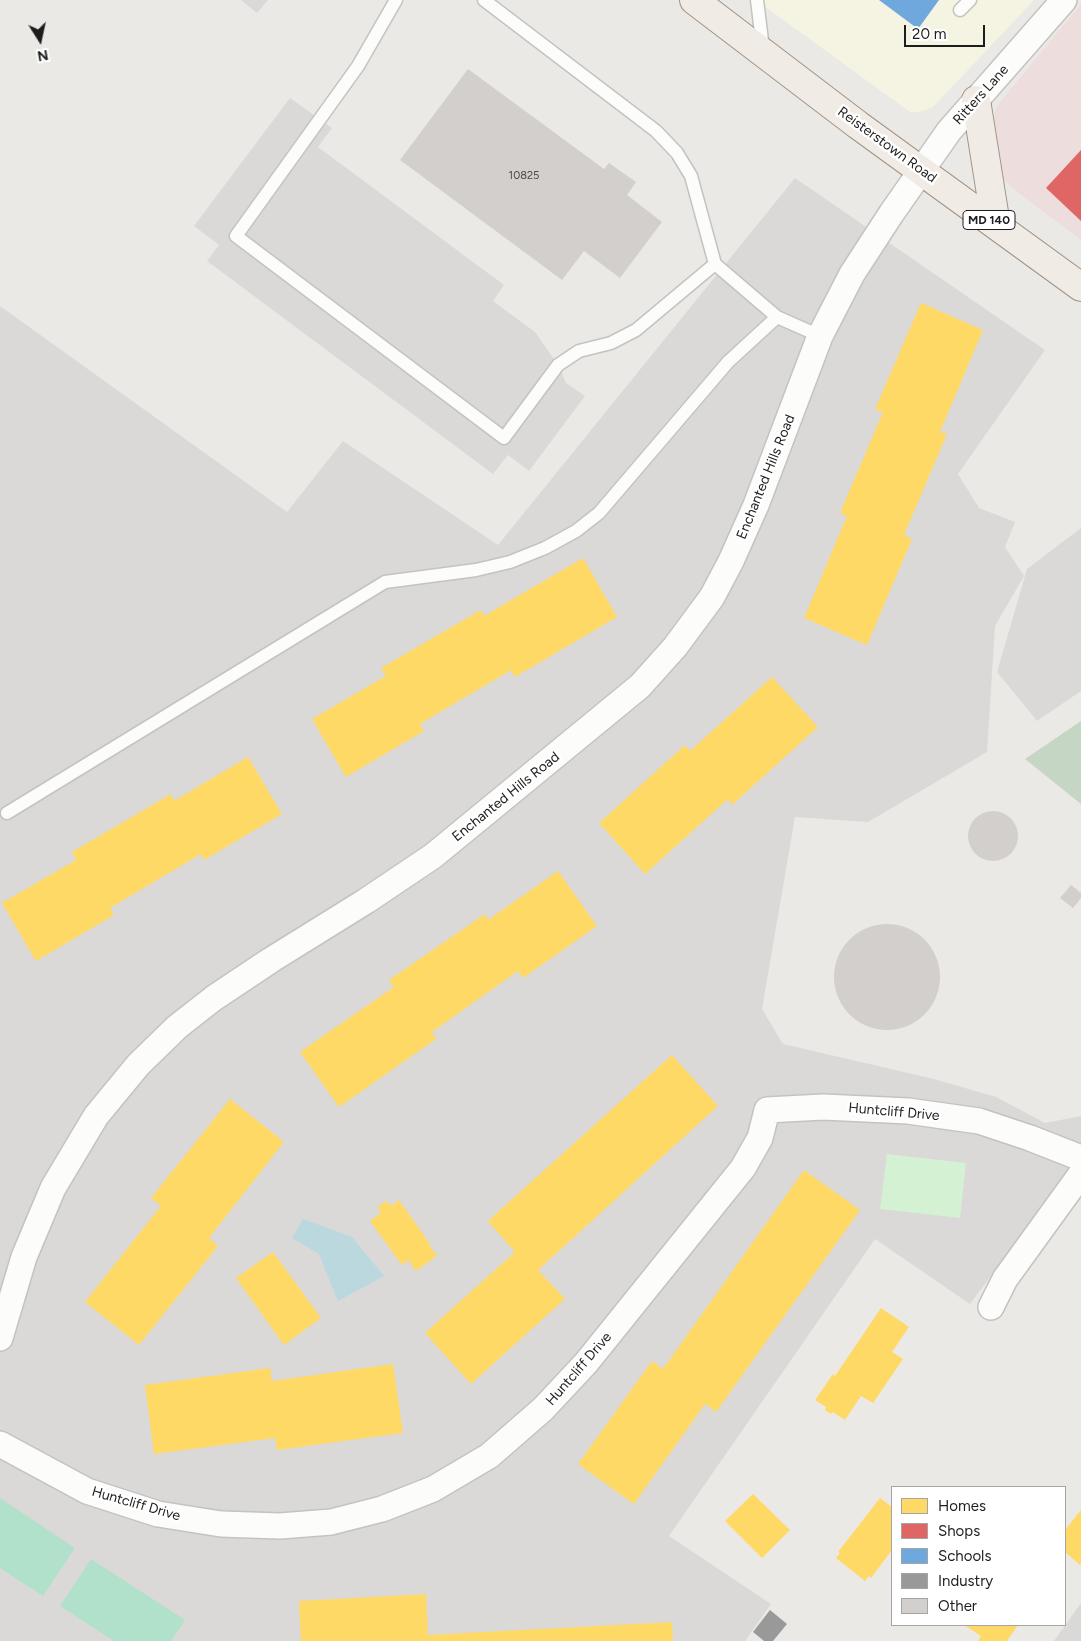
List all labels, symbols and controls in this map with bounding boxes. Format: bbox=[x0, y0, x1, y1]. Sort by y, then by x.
north arrow bbox=[15, 15, 65, 65]
scale bar bbox=[906, 15, 987, 47]
text: 20 m bbox=[912, 25, 946, 43]
text: N bbox=[36, 46, 50, 65]
street label: Ritters Lane bbox=[950, 62, 1012, 128]
street label: Reisterstown Road bbox=[834, 104, 940, 186]
house number: 10825 bbox=[509, 169, 539, 183]
road number: MD 140 bbox=[963, 210, 1015, 230]
street label: Enchanted Hills Road bbox=[733, 412, 799, 542]
street label: Enchanted Hills Road bbox=[449, 749, 563, 845]
street label: Huntcliff Drive bbox=[848, 1100, 940, 1124]
street label: Huntcliff Drive bbox=[543, 1329, 615, 1409]
street label: Huntcliff Drive bbox=[90, 1483, 182, 1525]
legend bbox=[891, 1486, 1066, 1626]
text: Homes bbox=[938, 1497, 986, 1515]
text: Shops bbox=[938, 1522, 980, 1540]
text: Schools bbox=[938, 1547, 991, 1565]
text: Industry bbox=[938, 1572, 993, 1590]
text: Other bbox=[938, 1597, 977, 1615]

